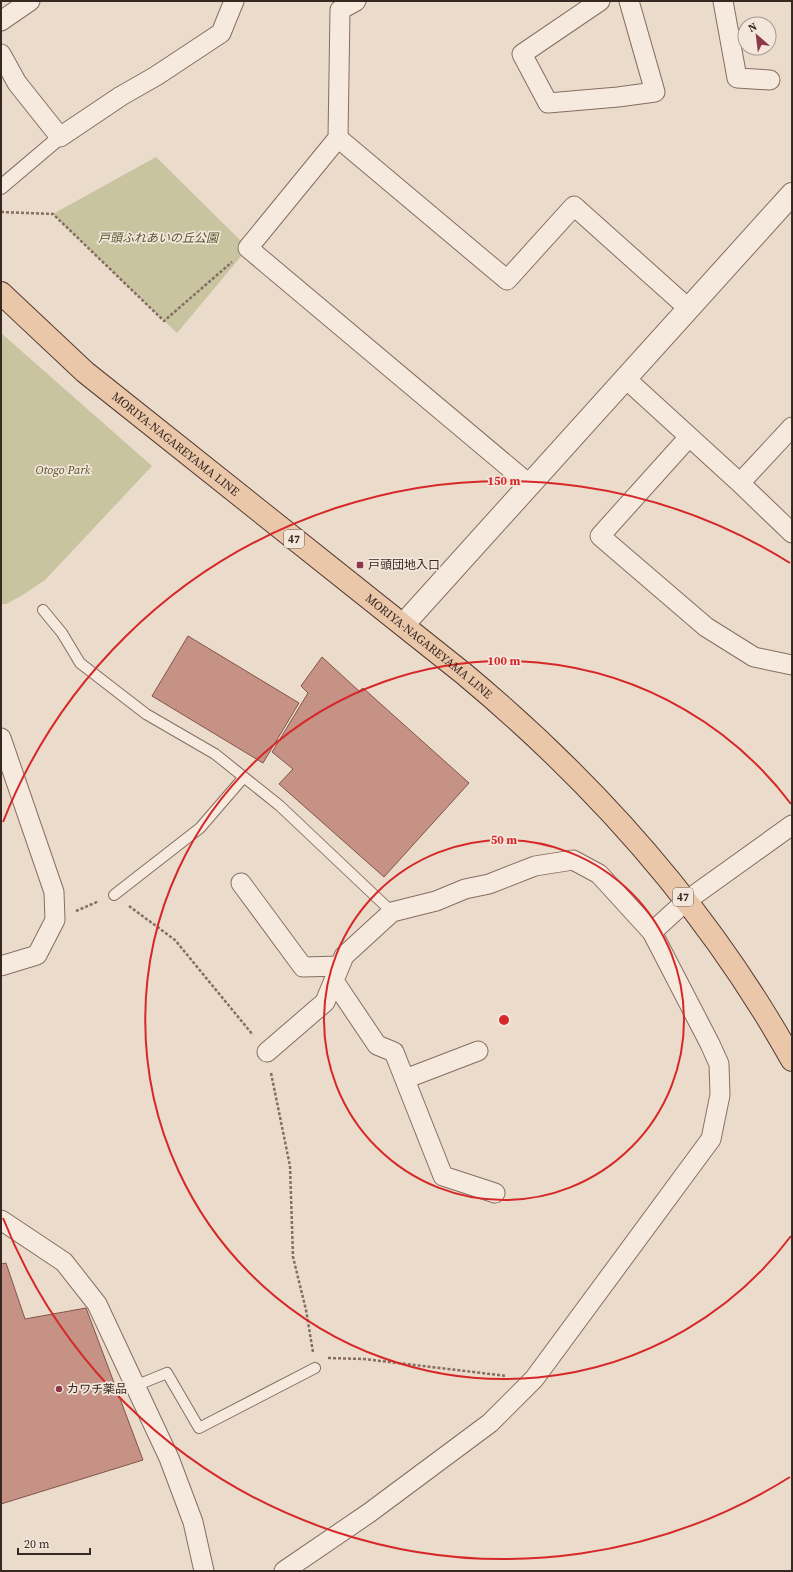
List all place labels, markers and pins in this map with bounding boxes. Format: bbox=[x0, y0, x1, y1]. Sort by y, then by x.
place label: 戸頭団地入口 bbox=[368, 557, 440, 573]
marker: 戸頭団地入口 bbox=[355, 560, 365, 570]
centre of rings bbox=[497, 1013, 511, 1027]
place label: カワチ薬品 bbox=[67, 1381, 127, 1397]
marker: カワチ薬品 bbox=[54, 1384, 64, 1394]

